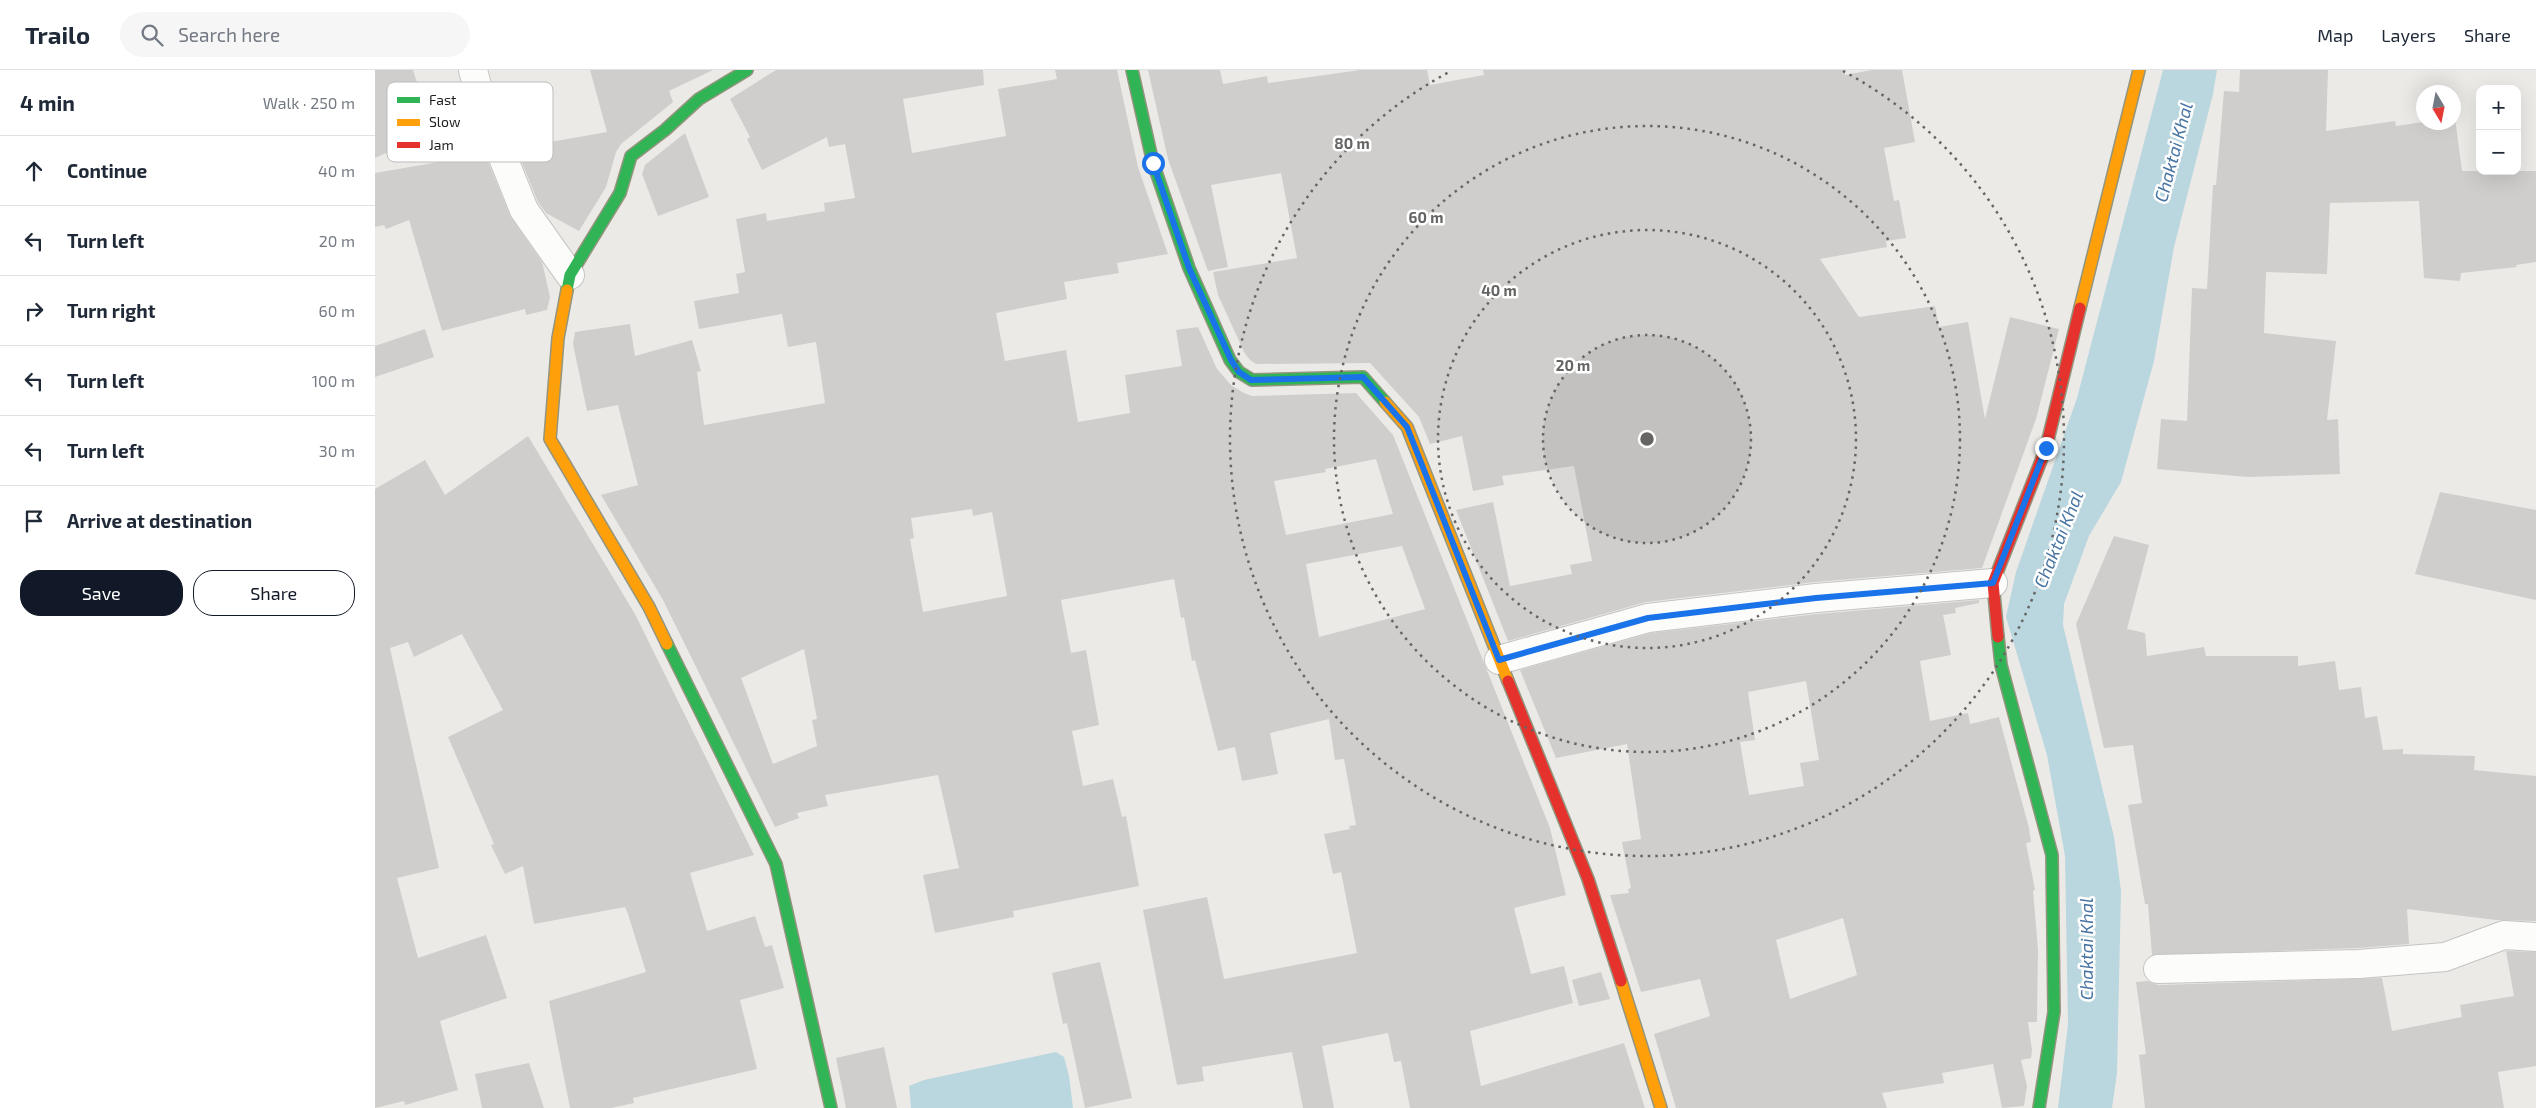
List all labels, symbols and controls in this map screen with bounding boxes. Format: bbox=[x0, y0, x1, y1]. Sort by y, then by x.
search box bbox=[120, 12, 470, 57]
text: Trailo bbox=[25, 20, 90, 49]
icon: search bbox=[138, 21, 166, 49]
text: Search here bbox=[178, 23, 280, 46]
text: Map bbox=[2317, 24, 2353, 46]
text: Layers bbox=[2381, 24, 2436, 46]
text: Share bbox=[2464, 24, 2511, 46]
legend bbox=[387, 82, 553, 162]
north arrow bbox=[2416, 85, 2461, 130]
map controls bbox=[2476, 85, 2521, 175]
button: + bbox=[2476, 85, 2521, 130]
text: 4 min bbox=[20, 90, 75, 115]
text: Fast bbox=[429, 91, 456, 108]
text: Walk · 250 m bbox=[263, 93, 355, 112]
water label: Chaktai Khal bbox=[2149, 100, 2197, 204]
text: Slow bbox=[429, 113, 461, 130]
button: − bbox=[2476, 130, 2521, 175]
text: 80 m bbox=[1334, 134, 1370, 152]
text: Jam bbox=[429, 136, 454, 153]
route start bbox=[1142, 152, 1165, 175]
icon: ahead bbox=[20, 157, 48, 185]
text: Continue bbox=[67, 159, 147, 182]
text: 40 m bbox=[318, 161, 355, 180]
text: 60 m bbox=[1409, 208, 1443, 226]
icon: left bbox=[20, 227, 48, 255]
text: Turn left bbox=[67, 229, 144, 252]
text: 20 m bbox=[319, 231, 355, 250]
text: 40 m bbox=[1481, 281, 1517, 299]
icon: right bbox=[20, 297, 48, 325]
text: Turn right bbox=[67, 299, 155, 322]
text: 60 m bbox=[319, 301, 355, 320]
text: 20 m bbox=[1556, 356, 1590, 374]
icon: left bbox=[20, 367, 48, 395]
text: Turn left bbox=[67, 369, 144, 392]
text: 100 m bbox=[312, 371, 355, 390]
centre of rings bbox=[1638, 430, 1656, 448]
icon: left bbox=[20, 437, 48, 465]
route end bbox=[2035, 437, 2058, 460]
text: Turn left bbox=[67, 439, 144, 462]
text: 30 m bbox=[319, 441, 355, 460]
water label: Chaktai Khal bbox=[2029, 487, 2087, 591]
icon: arrive bbox=[20, 507, 48, 535]
text: Arrive at destination bbox=[67, 509, 252, 532]
button: Save bbox=[20, 570, 183, 616]
button: Share bbox=[193, 570, 355, 616]
water label: Chaktai Khal bbox=[2075, 898, 2097, 1000]

